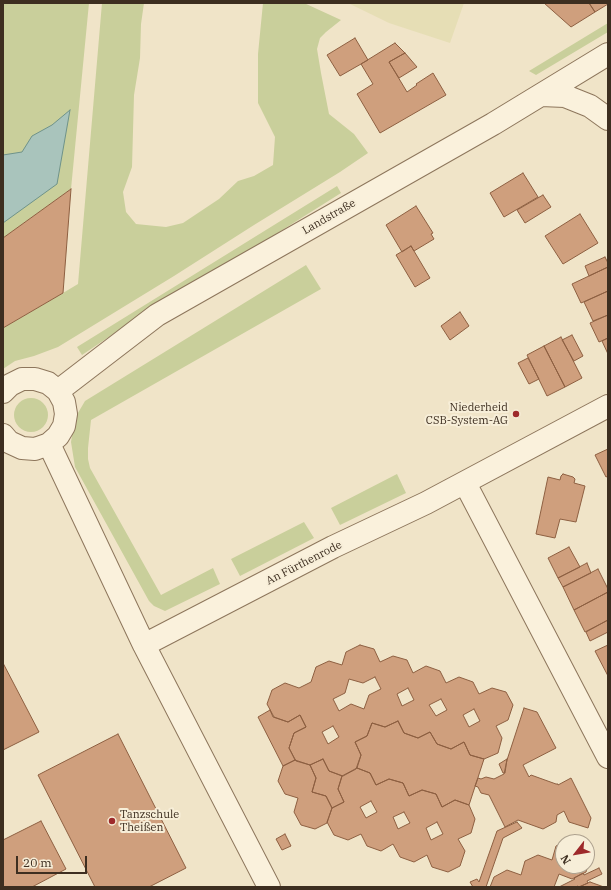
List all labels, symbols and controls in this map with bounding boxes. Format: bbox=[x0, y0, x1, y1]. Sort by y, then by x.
street label: Landstraße bbox=[300, 196, 358, 238]
place label: Niederheid CSB-System-AG bbox=[426, 401, 508, 427]
marker: Niederheid CSB-System-AG bbox=[511, 409, 521, 419]
street label: An Fürthenrode bbox=[264, 538, 344, 588]
place label: Tanzschule Theißen bbox=[120, 808, 179, 834]
marker: Tanzschule Theißen bbox=[107, 816, 117, 826]
north arrow bbox=[555, 834, 595, 874]
scale bar bbox=[18, 848, 89, 874]
text: N bbox=[557, 852, 574, 867]
text: 20 m bbox=[23, 855, 52, 870]

